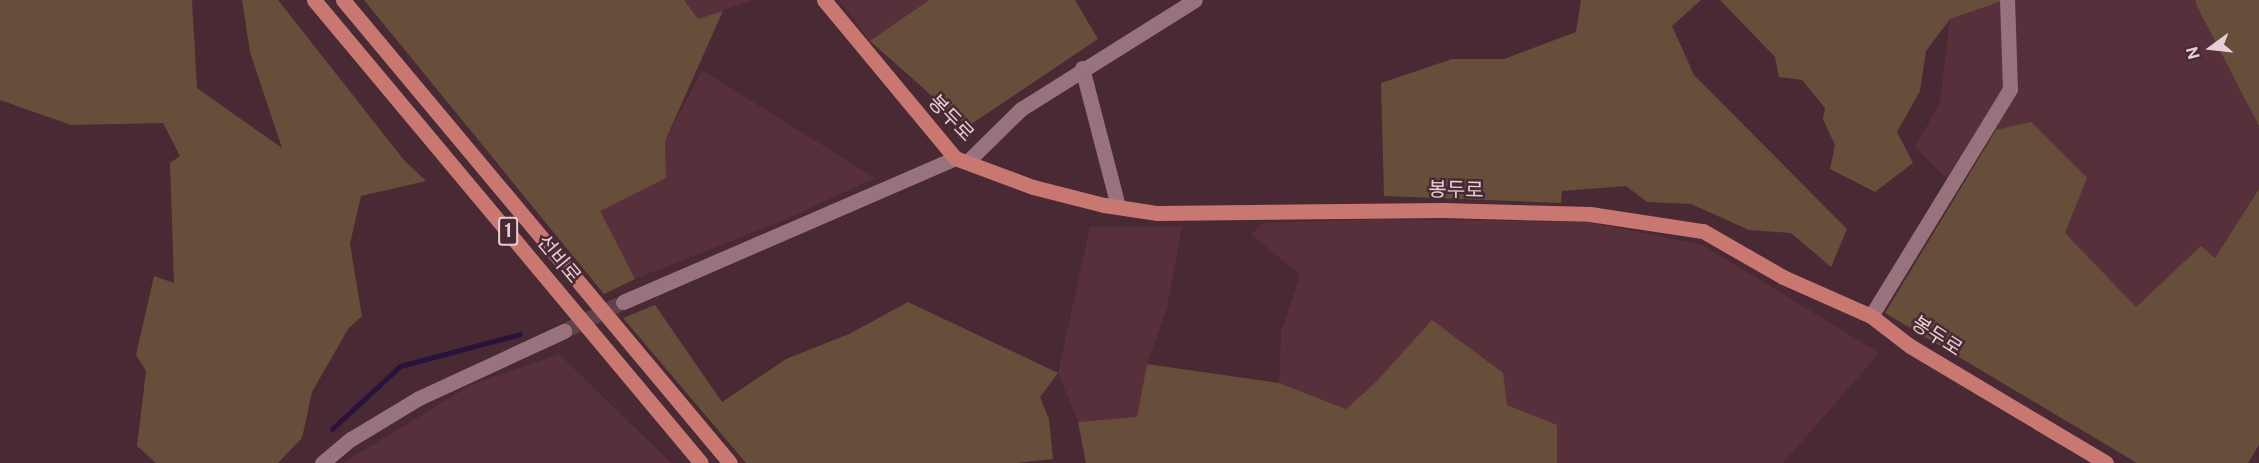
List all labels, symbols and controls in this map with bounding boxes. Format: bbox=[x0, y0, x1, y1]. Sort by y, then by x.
north arrow bbox=[2181, 18, 2241, 78]
text: N bbox=[2182, 44, 2204, 61]
street label: 봉두로 bbox=[923, 90, 979, 146]
street label: 봉두로 bbox=[1428, 178, 1484, 202]
road number: 1 bbox=[498, 216, 518, 246]
street label: 선비로 bbox=[532, 230, 586, 288]
street label: 봉두로 bbox=[1907, 311, 1967, 361]

